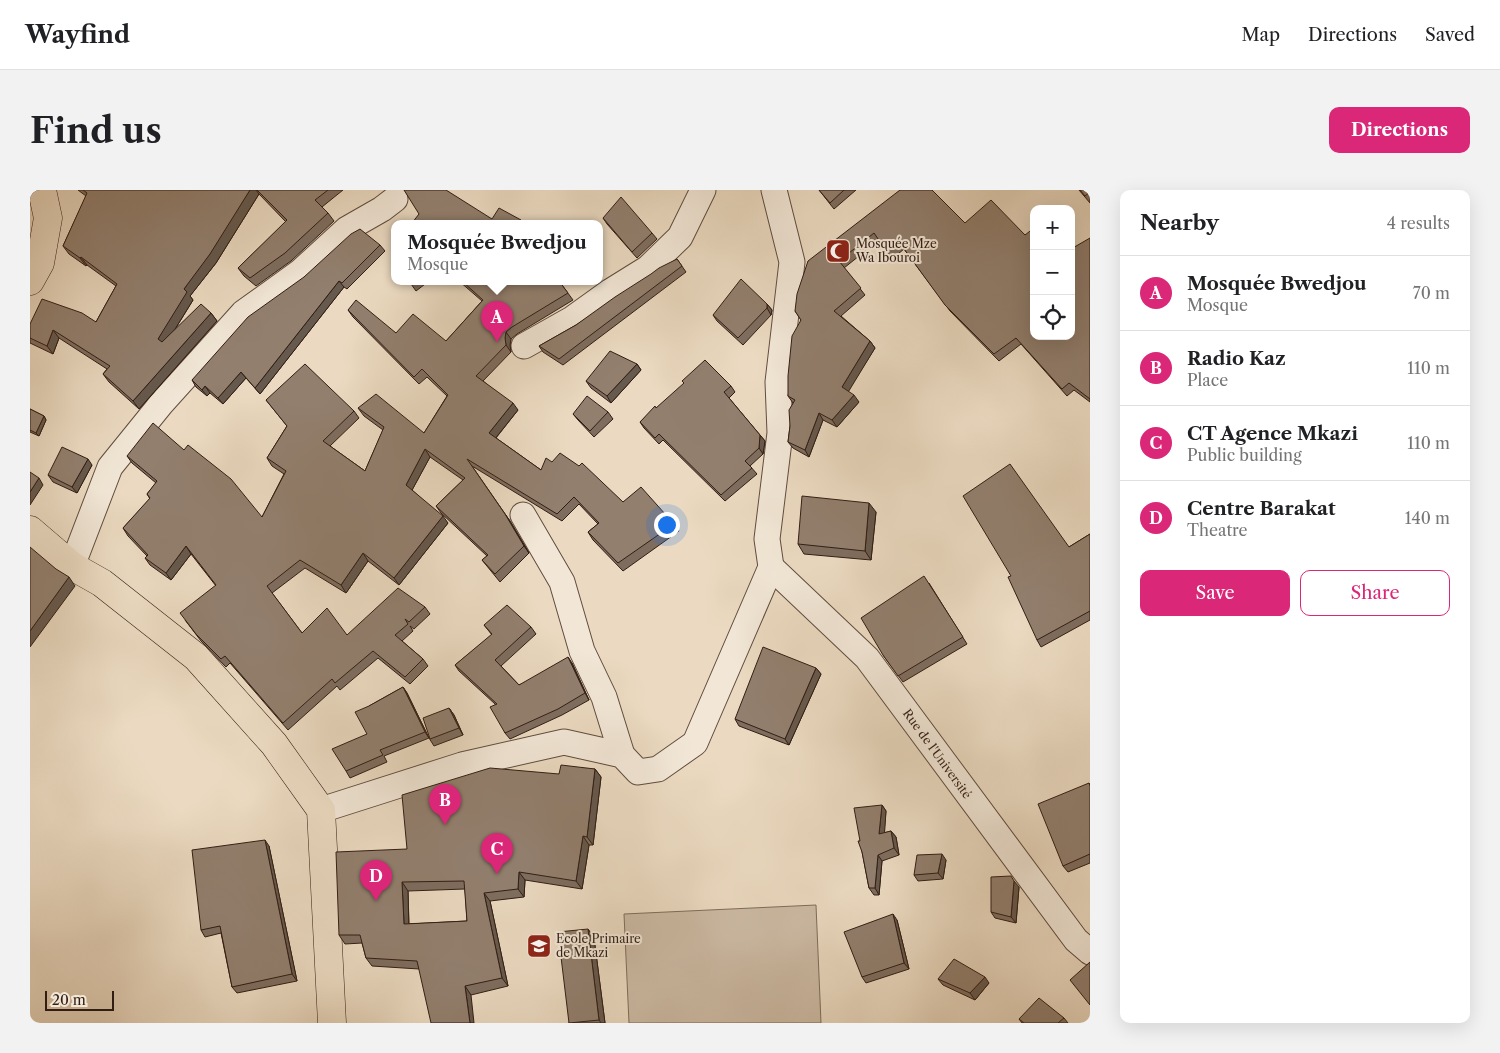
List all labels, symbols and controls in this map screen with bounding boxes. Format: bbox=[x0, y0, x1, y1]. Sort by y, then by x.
text: Wayfind bbox=[25, 20, 130, 49]
text: Map bbox=[1241, 24, 1280, 46]
text: Directions bbox=[1308, 24, 1397, 46]
text: Saved bbox=[1425, 24, 1475, 46]
button: Directions bbox=[1329, 107, 1470, 153]
text: Find us bbox=[30, 109, 162, 152]
map controls bbox=[1030, 205, 1075, 340]
button: + bbox=[1030, 205, 1075, 250]
text: Nearby bbox=[1140, 210, 1219, 235]
text: 4 results bbox=[1387, 213, 1450, 233]
popup bbox=[391, 220, 603, 285]
text: Mosquée Bwedjou bbox=[407, 231, 587, 254]
place label: Mosquée Mze Wa Ibouroi bbox=[855, 236, 937, 265]
mosque icon: Mosquée Mze Wa Ibouroi bbox=[825, 238, 851, 264]
button: − bbox=[1030, 250, 1075, 295]
text: Mosque bbox=[407, 254, 468, 274]
text: Mosquée Bwedjou bbox=[1187, 272, 1367, 295]
text: A bbox=[1150, 283, 1162, 303]
text: 70 m bbox=[1413, 283, 1450, 303]
button: locate bbox=[1030, 295, 1075, 340]
text: Mosque bbox=[1187, 295, 1248, 315]
pin: A bbox=[481, 301, 513, 342]
text: Radio Kaz bbox=[1187, 347, 1286, 370]
text: B bbox=[1150, 358, 1162, 378]
text: 110 m bbox=[1407, 358, 1450, 378]
text: Place bbox=[1187, 370, 1228, 390]
text: CT Agence Mkazi bbox=[1187, 422, 1358, 445]
text: C bbox=[1150, 433, 1162, 453]
text: 110 m bbox=[1407, 433, 1450, 453]
text: Public building bbox=[1187, 445, 1302, 465]
text: Centre Barakat bbox=[1187, 497, 1336, 520]
text: D bbox=[1149, 508, 1163, 528]
text: 140 m bbox=[1405, 508, 1450, 528]
your location bbox=[654, 512, 680, 538]
text: Theatre bbox=[1187, 520, 1248, 540]
button: Save bbox=[1140, 570, 1290, 616]
button: Share bbox=[1300, 570, 1450, 616]
street label: Rue de l'Université bbox=[900, 706, 975, 802]
pin: B bbox=[429, 784, 461, 825]
pin: C bbox=[481, 833, 513, 874]
pin: D bbox=[360, 860, 392, 901]
place label: Ecole Primaire de Mkazi bbox=[556, 931, 641, 960]
school or university icon: Ecole Primaire de Mkazi bbox=[526, 933, 552, 959]
scale bar bbox=[45, 988, 114, 1011]
text: 20 m bbox=[52, 991, 86, 1009]

